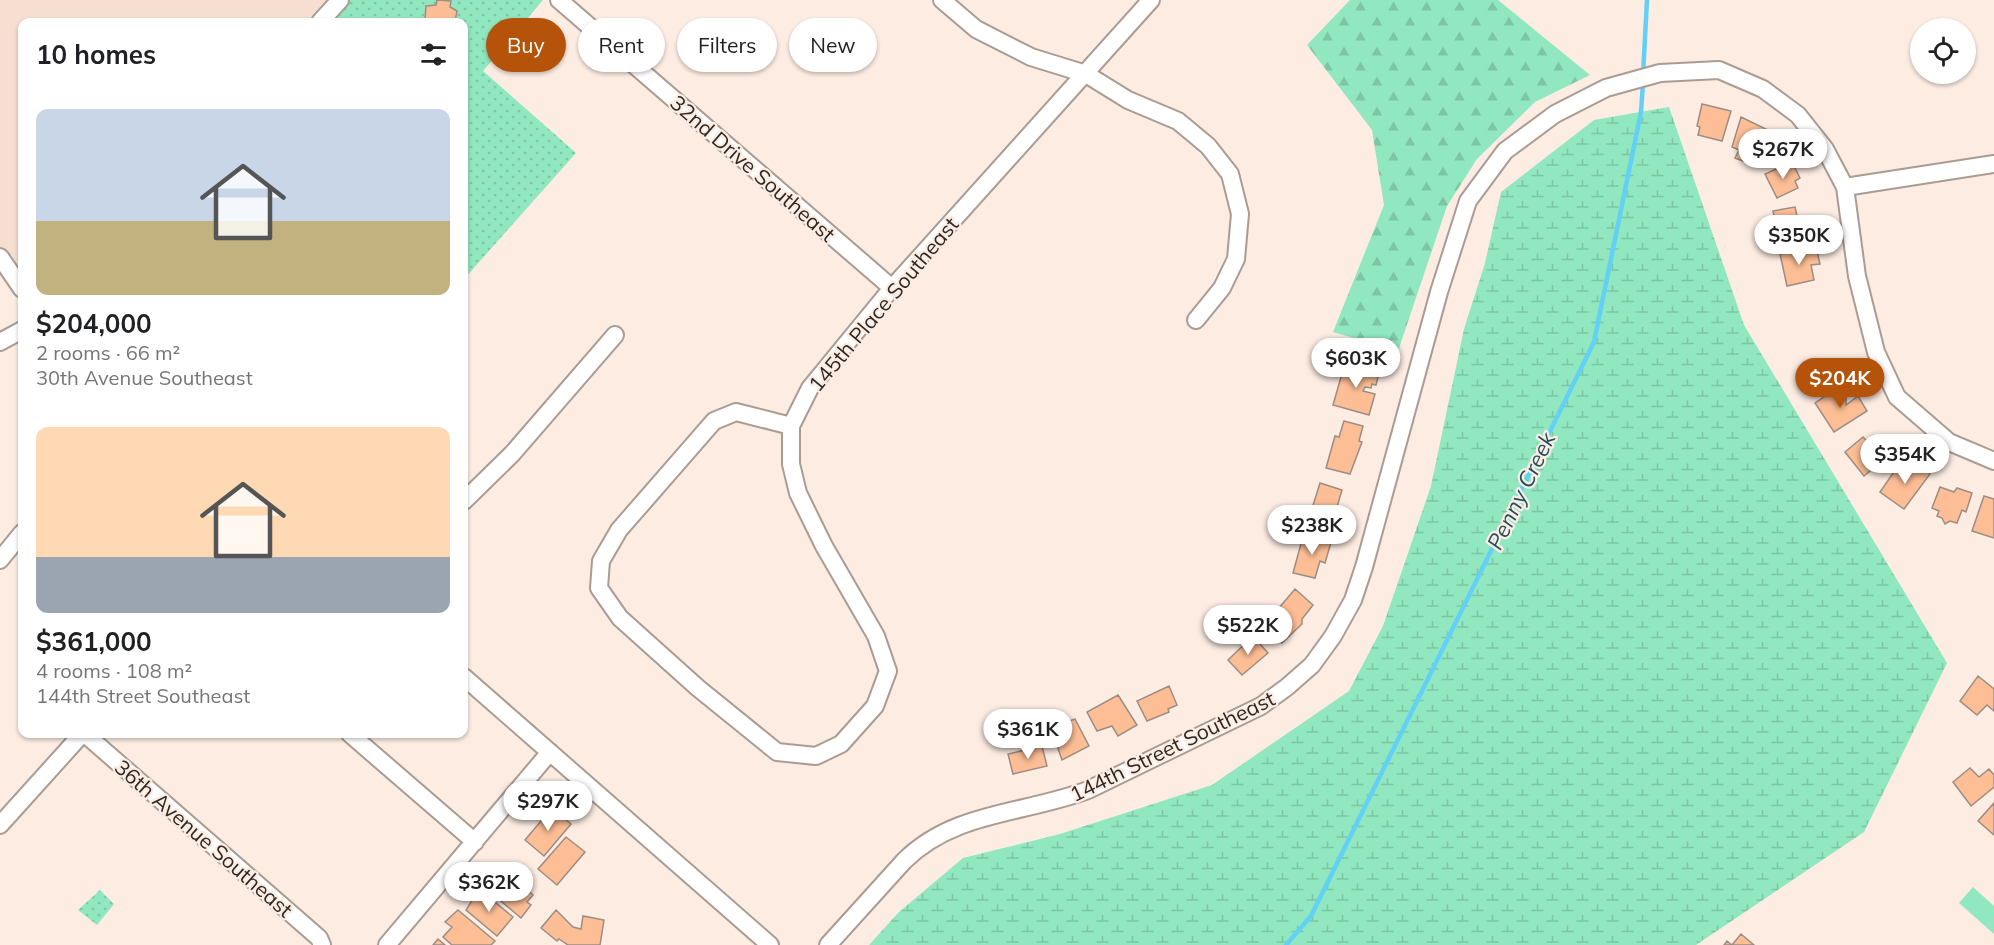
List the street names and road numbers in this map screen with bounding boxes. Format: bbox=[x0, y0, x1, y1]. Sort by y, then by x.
street label: 32nd Drive Southeast bbox=[665, 89, 841, 247]
street label: 145th Place Southeast bbox=[802, 211, 964, 397]
street label: 144th Street Southeast bbox=[1065, 685, 1279, 807]
street label: 36th Avenue Southeast bbox=[110, 754, 298, 922]

